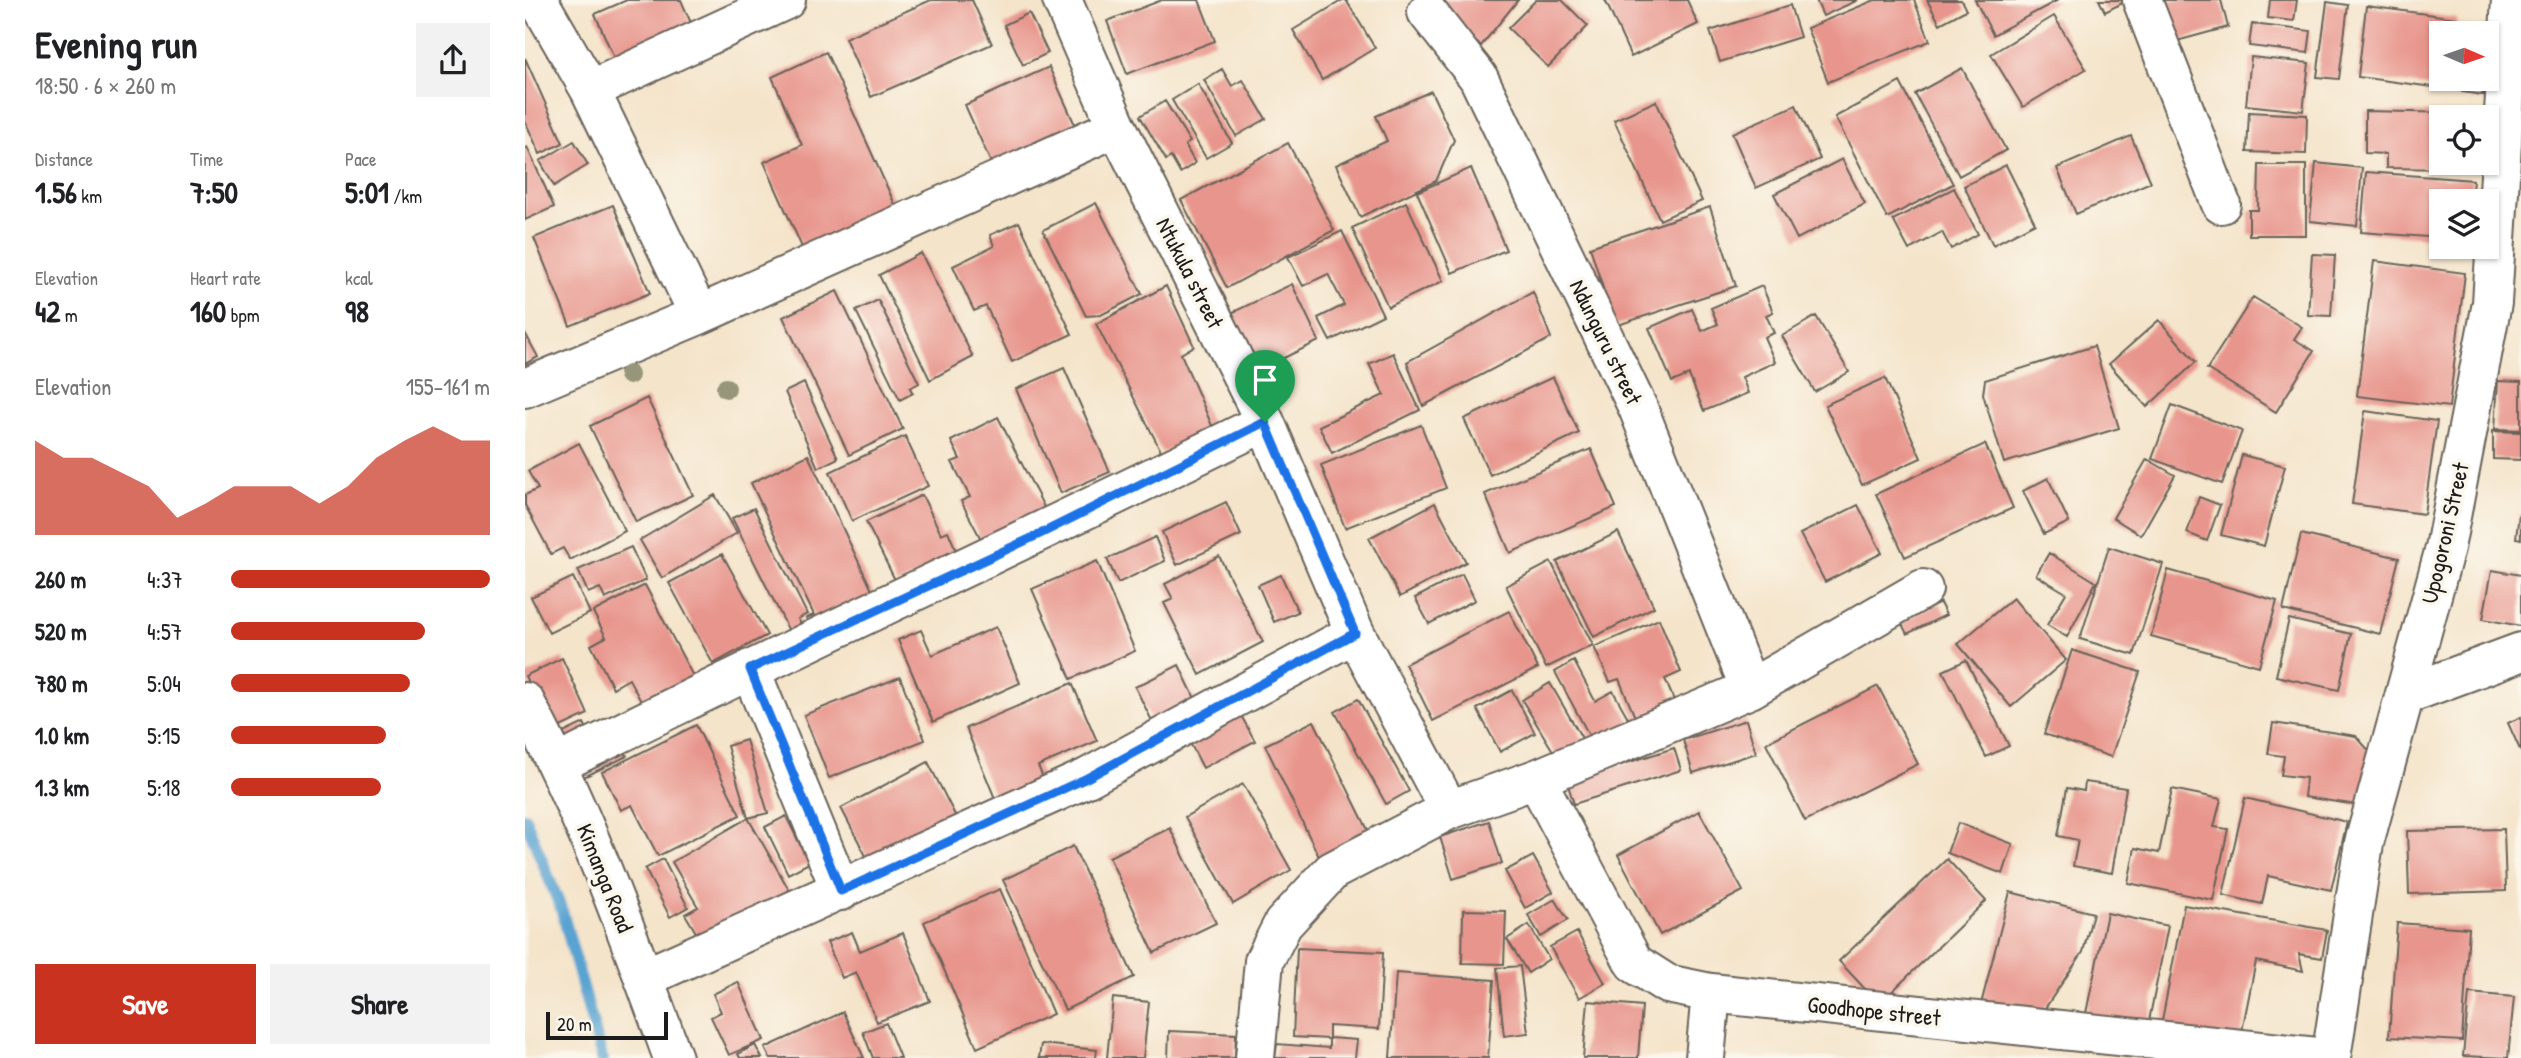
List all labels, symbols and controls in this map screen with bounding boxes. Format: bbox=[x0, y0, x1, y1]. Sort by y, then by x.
text: Evening run bbox=[35, 18, 198, 70]
north arrow bbox=[2429, 21, 2499, 91]
map controls bbox=[2429, 21, 2499, 259]
button: share bbox=[416, 23, 490, 97]
text: 18:50 · 6 × 260 m bbox=[35, 70, 176, 101]
button: locate bbox=[2429, 105, 2499, 175]
text: Distance bbox=[35, 146, 93, 172]
text: Time bbox=[190, 146, 224, 172]
text: Pace bbox=[345, 146, 377, 172]
text: 1.56 bbox=[35, 172, 77, 212]
text: 7:50 bbox=[190, 172, 238, 212]
text: 5:01 bbox=[345, 172, 389, 212]
text: km bbox=[77, 183, 102, 209]
text: /km bbox=[389, 183, 422, 209]
button: layers bbox=[2429, 189, 2499, 259]
street label: Ntukula street bbox=[1149, 212, 1232, 334]
text: Elevation bbox=[35, 265, 98, 291]
text: Heart rate bbox=[190, 265, 261, 291]
text: kcal bbox=[345, 265, 373, 291]
street label: Ndunguru street bbox=[1563, 274, 1651, 410]
text: 42 bbox=[35, 291, 60, 331]
text: 160 bbox=[190, 291, 226, 331]
text: 98 bbox=[345, 291, 369, 331]
text: m bbox=[60, 302, 78, 328]
text: bpm bbox=[226, 302, 260, 328]
pin bbox=[1235, 350, 1295, 422]
icon: arrive bbox=[1246, 361, 1284, 399]
text: Elevation bbox=[35, 371, 111, 402]
text: 155–161 m bbox=[406, 371, 490, 402]
street label: Upogoroni Street bbox=[2413, 458, 2476, 606]
text: 260 m bbox=[35, 564, 86, 595]
text: 4:37 bbox=[147, 564, 183, 595]
text: 520 m bbox=[35, 616, 87, 647]
text: 4:57 bbox=[147, 616, 182, 647]
text: 780 m bbox=[35, 668, 88, 699]
text: 5:04 bbox=[147, 668, 181, 699]
text: 1.0 km bbox=[35, 720, 89, 751]
text: 5:15 bbox=[147, 720, 180, 751]
text: 1.3 km bbox=[35, 772, 89, 803]
text: 5:18 bbox=[147, 772, 180, 803]
street label: Kimanga Road bbox=[570, 819, 641, 937]
button: Save bbox=[35, 964, 256, 1044]
button: Share bbox=[270, 964, 490, 1044]
street label: Goodhope street bbox=[1806, 988, 1943, 1033]
scale bar bbox=[546, 1009, 669, 1041]
text: 20 m bbox=[557, 1011, 592, 1037]

